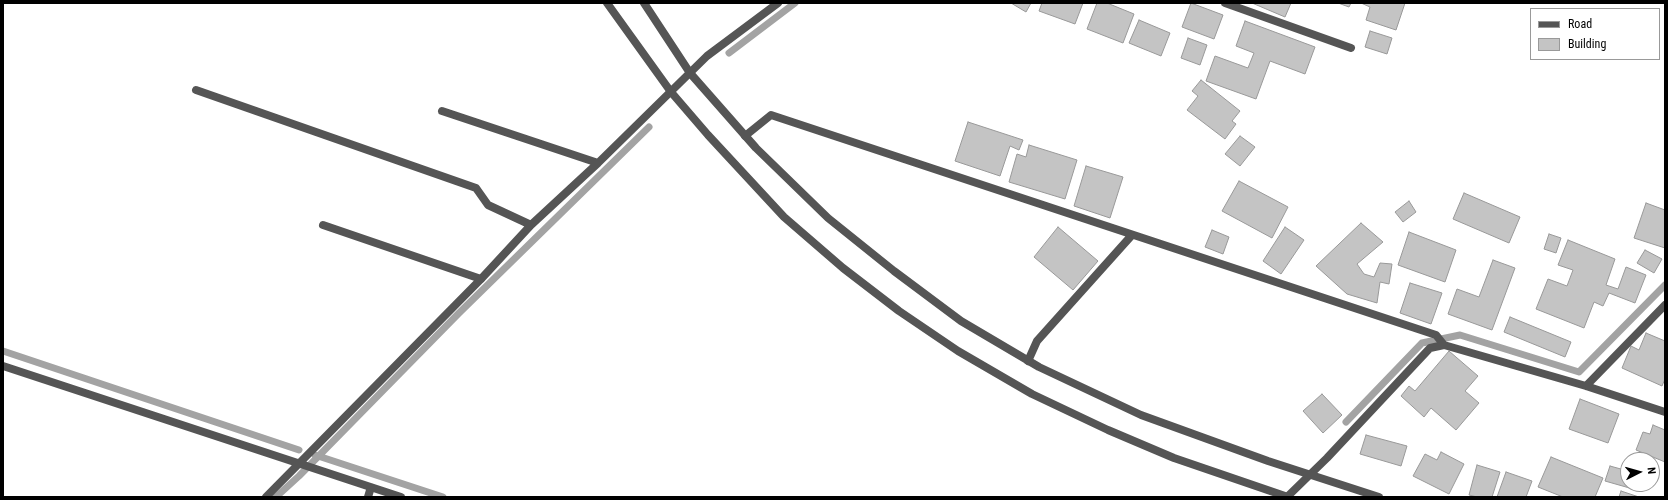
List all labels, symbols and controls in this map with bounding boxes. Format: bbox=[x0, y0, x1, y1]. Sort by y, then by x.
legend bbox=[1530, 8, 1660, 60]
text: Road bbox=[1568, 17, 1592, 31]
text: Building bbox=[1568, 37, 1606, 51]
north arrow bbox=[1620, 452, 1660, 492]
text: N bbox=[1645, 467, 1658, 475]

